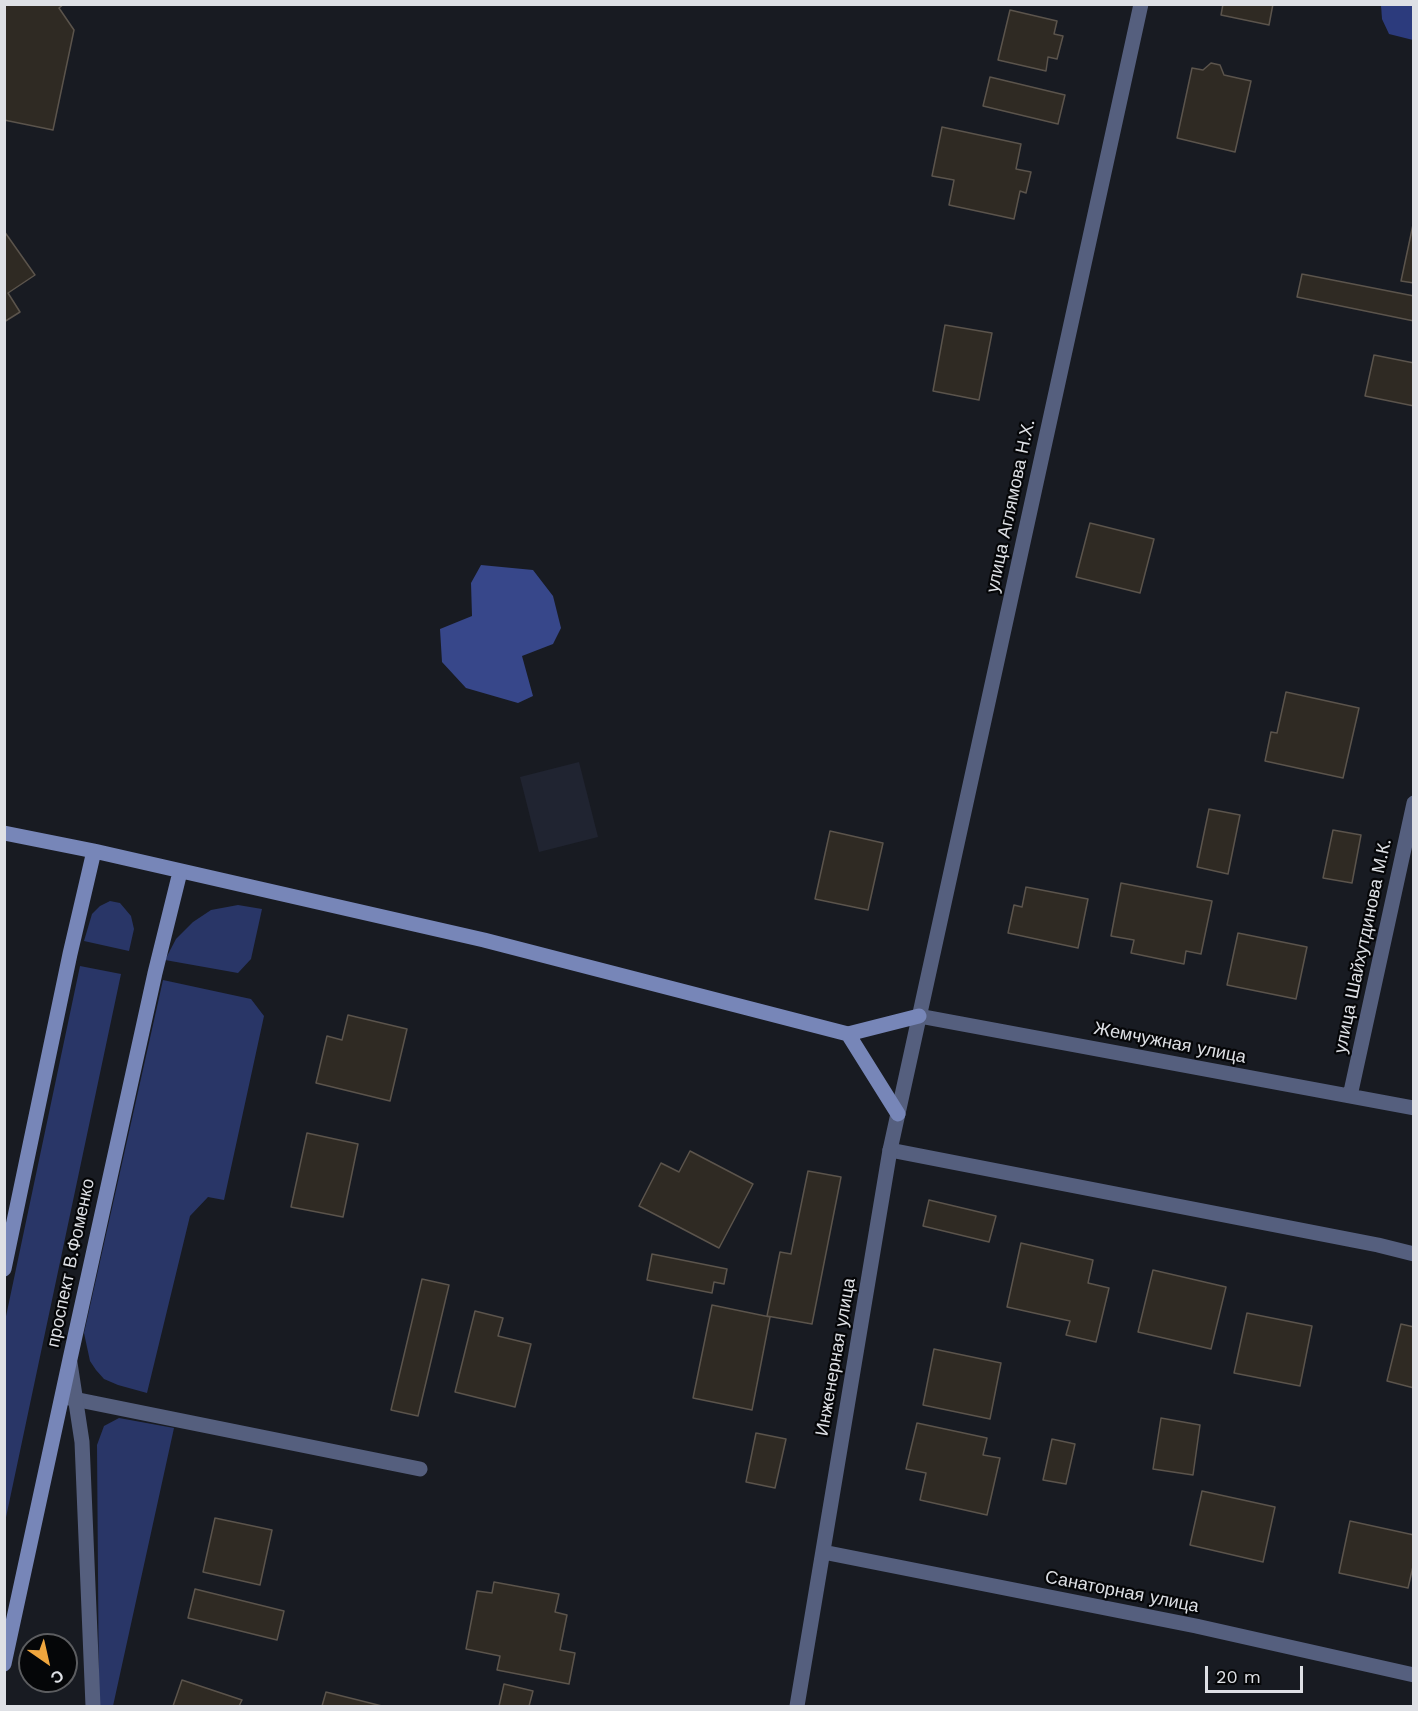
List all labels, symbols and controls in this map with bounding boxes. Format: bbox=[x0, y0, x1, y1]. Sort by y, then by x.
street label: улица Аглямова Н.Х. bbox=[982, 417, 1040, 595]
street label: улица Шайхутдинова М.К. bbox=[1330, 837, 1396, 1055]
street label: Жемчужная улица bbox=[1092, 1018, 1248, 1068]
street label: проспект В.Фоменко bbox=[43, 1177, 99, 1349]
street label: Инженерная улица bbox=[811, 1276, 861, 1438]
street label: Санаторная улица bbox=[1043, 1567, 1201, 1617]
north arrow bbox=[18, 1633, 78, 1693]
scale bar bbox=[1208, 1654, 1306, 1692]
text: С bbox=[47, 1666, 67, 1688]
text: 20 m bbox=[1216, 1666, 1261, 1687]

